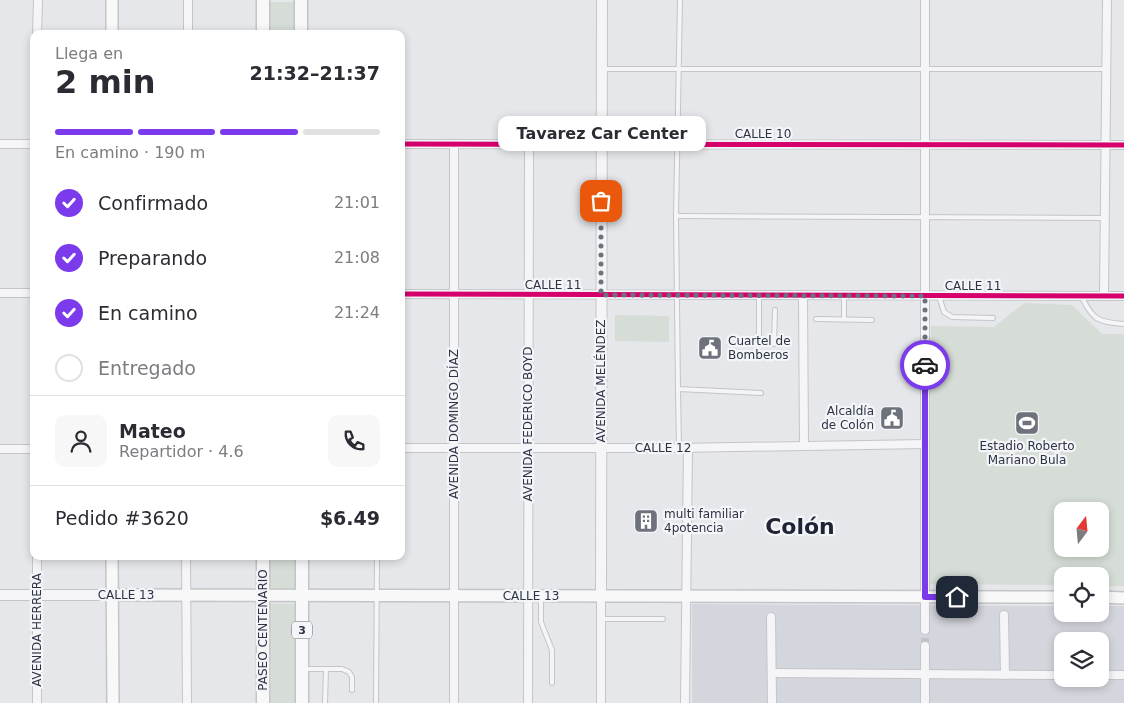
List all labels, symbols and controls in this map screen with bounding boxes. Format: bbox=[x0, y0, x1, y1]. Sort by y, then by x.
text: Llega en bbox=[55, 44, 123, 63]
text: 21:32–21:37 bbox=[250, 62, 380, 84]
text: 2 min bbox=[55, 63, 156, 101]
callout: Tavarez Car Center bbox=[497, 116, 705, 151]
text: Tavarez Car Center bbox=[517, 124, 687, 143]
street label: CALLE 10 bbox=[735, 127, 791, 141]
text: En camino · 190 m bbox=[55, 143, 205, 162]
pin bbox=[580, 180, 622, 222]
icon: bag bbox=[587, 187, 615, 215]
icon: check bbox=[55, 189, 83, 217]
text: Confirmado bbox=[98, 192, 208, 214]
text: 21:01 bbox=[334, 193, 380, 212]
icon: check bbox=[55, 244, 83, 272]
text: Preparando bbox=[98, 247, 207, 269]
text: 21:08 bbox=[334, 248, 380, 267]
street label: CALLE 11 bbox=[525, 278, 581, 292]
street label: CALLE 11 bbox=[945, 279, 1001, 293]
icon: check bbox=[55, 299, 83, 327]
text: En camino bbox=[98, 302, 198, 324]
text: 21:24 bbox=[334, 303, 380, 322]
street label: AVENIDA MELÉNDEZ bbox=[593, 319, 608, 443]
place label: Cuartel de Bomberos bbox=[728, 334, 791, 362]
public building icon: Cuartel de Bomberos bbox=[697, 335, 723, 361]
courier bbox=[900, 340, 950, 390]
street label: AVENIDA FEDERICO BOYD bbox=[521, 346, 535, 502]
street label: AVENIDA DOMINGO DÍAZ bbox=[446, 349, 461, 499]
icon: car bbox=[911, 351, 939, 379]
text: Entregado bbox=[98, 357, 196, 379]
place label: Alcaldía de Colón bbox=[821, 404, 874, 432]
public building icon: Alcaldía de Colón bbox=[879, 405, 905, 431]
sports icon: Estadio Roberto Mariano Bula bbox=[1014, 410, 1040, 436]
button: person bbox=[55, 415, 107, 467]
button: phone bbox=[328, 415, 380, 467]
text: Mateo bbox=[119, 420, 186, 442]
place label: Estadio Roberto Mariano Bula bbox=[979, 439, 1075, 467]
street label: CALLE 12 bbox=[635, 441, 691, 455]
text: Repartidor · 4.6 bbox=[119, 442, 244, 461]
north arrow bbox=[1054, 502, 1109, 558]
map controls bbox=[1054, 502, 1109, 687]
text: Pedido #3620 bbox=[55, 507, 189, 529]
text: $6.49 bbox=[320, 507, 380, 529]
place label: multi familiar 4potencia bbox=[664, 507, 744, 535]
building icon: multi familiar 4potencia bbox=[633, 508, 659, 534]
district label: Colón bbox=[765, 514, 835, 539]
button: locate bbox=[1054, 567, 1109, 622]
street label: PASEO CENTENARIO bbox=[256, 569, 270, 691]
street label: AVENIDA HERRERA bbox=[30, 572, 44, 687]
pin bbox=[936, 576, 978, 618]
icon: home bbox=[943, 583, 971, 611]
street label: CALLE 13 bbox=[98, 588, 154, 602]
street label: CALLE 13 bbox=[503, 589, 559, 603]
road number: 3 bbox=[292, 622, 312, 638]
button: layers bbox=[1054, 632, 1109, 687]

